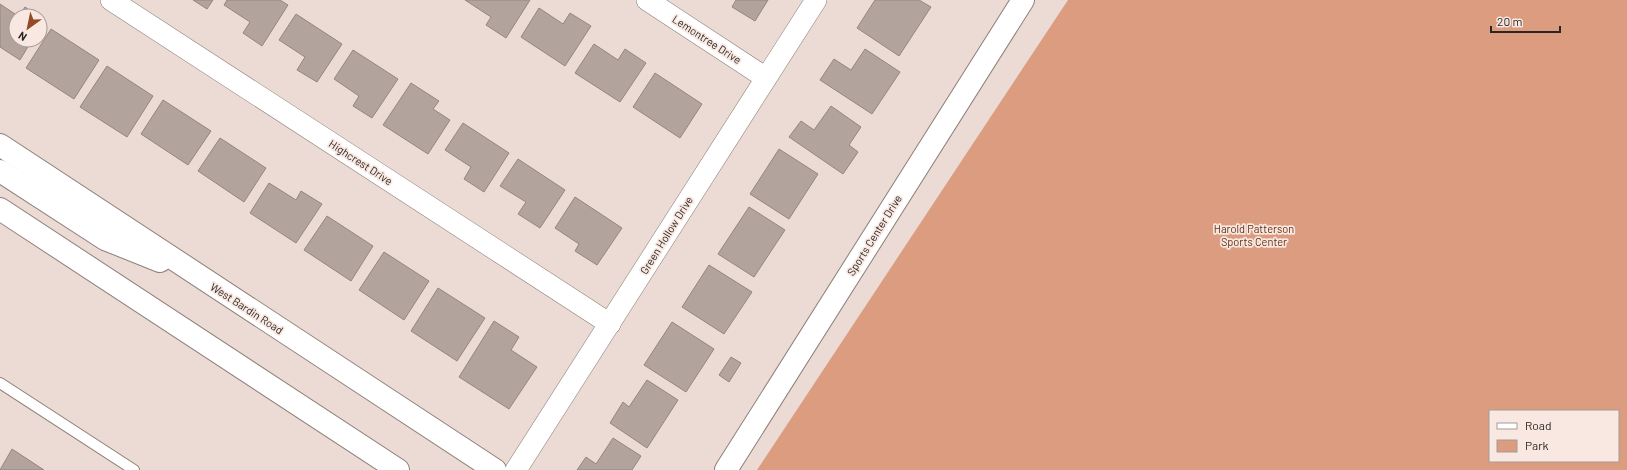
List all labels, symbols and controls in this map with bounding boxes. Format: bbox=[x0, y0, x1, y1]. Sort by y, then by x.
north arrow bbox=[8, 8, 48, 48]
scale bar bbox=[1491, 8, 1560, 34]
street label: Lemontree Drive bbox=[670, 12, 744, 66]
text: 20 m bbox=[1497, 14, 1523, 28]
text: N bbox=[16, 29, 29, 44]
street label: Highcrest Drive bbox=[327, 137, 395, 187]
street label: Sports Center Drive bbox=[844, 192, 904, 278]
street label: Green Hollow Drive bbox=[637, 194, 695, 276]
park label: Harold Patterson Sports Center bbox=[1214, 222, 1294, 248]
street label: West Bardin Road bbox=[208, 280, 286, 336]
legend bbox=[1489, 410, 1619, 462]
text: Road bbox=[1525, 418, 1552, 432]
text: Park bbox=[1525, 438, 1549, 452]

